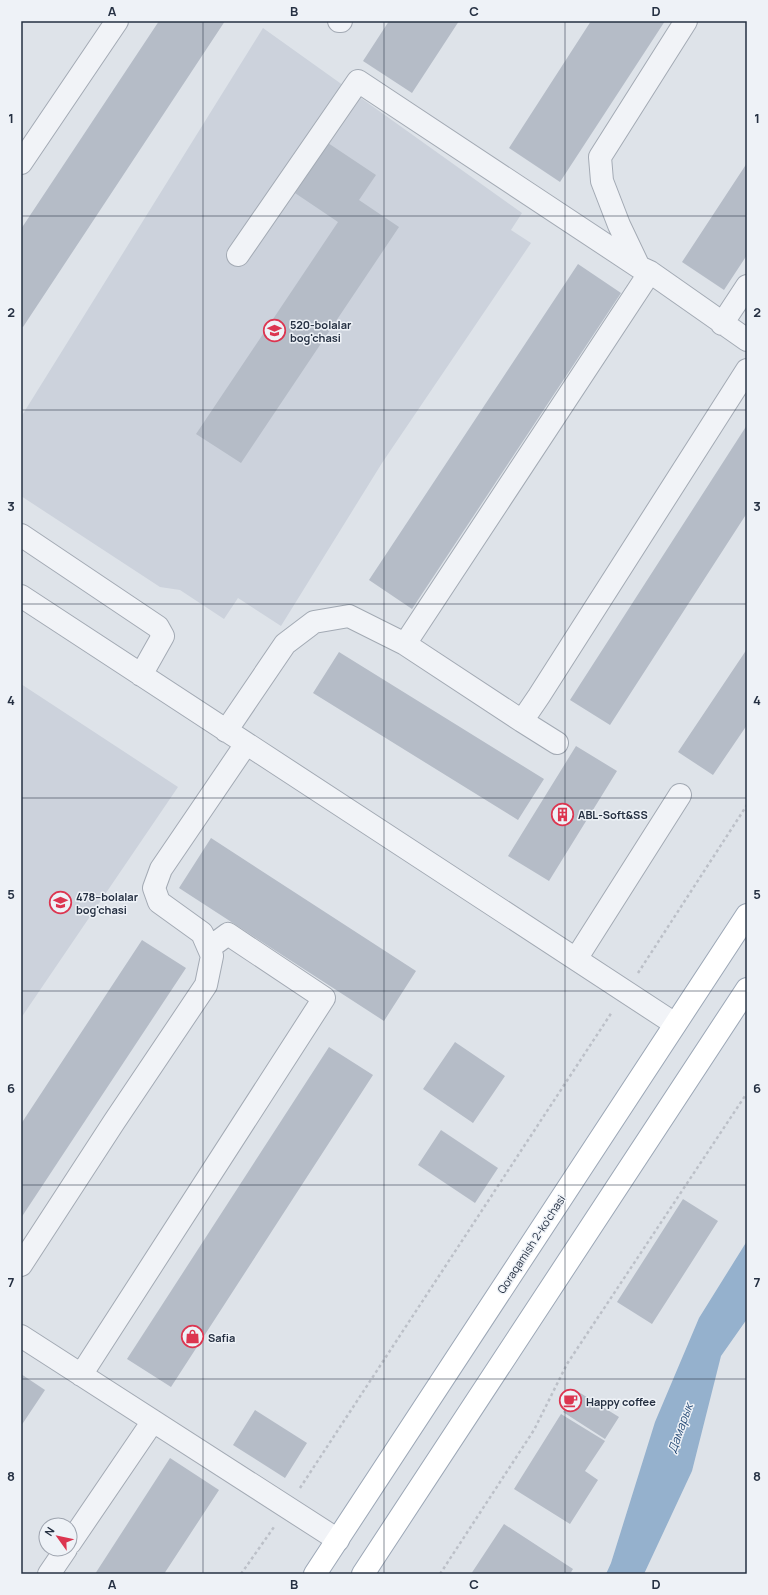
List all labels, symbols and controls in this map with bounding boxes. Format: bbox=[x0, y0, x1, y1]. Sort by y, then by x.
text: A bbox=[108, 2, 117, 20]
text: B bbox=[290, 2, 298, 20]
text: C bbox=[469, 2, 479, 20]
text: D bbox=[651, 2, 661, 20]
text: 1 bbox=[8, 109, 14, 127]
text: 1 bbox=[754, 109, 760, 127]
text: 2 bbox=[7, 303, 15, 321]
text: 2 bbox=[753, 303, 761, 321]
school or university icon: 520-bolalar bog'chasi bbox=[261, 317, 287, 343]
place label: 520-bolalar bog'chasi bbox=[290, 317, 352, 345]
text: 3 bbox=[7, 497, 15, 515]
text: 3 bbox=[753, 497, 761, 515]
text: 4 bbox=[7, 691, 15, 709]
text: 4 bbox=[753, 691, 761, 709]
building icon: ABL-Soft&SS bbox=[549, 801, 575, 827]
place label: ABL-Soft&SS bbox=[578, 807, 648, 822]
text: 5 bbox=[7, 885, 15, 903]
text: 5 bbox=[753, 885, 761, 903]
school or university icon: 478--bolalar bog'chasi bbox=[47, 889, 73, 915]
place label: 478--bolalar bog'chasi bbox=[76, 889, 139, 917]
text: 6 bbox=[7, 1079, 15, 1097]
text: 6 bbox=[753, 1079, 761, 1097]
street label: Qoraqamish 2-ko'chasi bbox=[494, 1192, 568, 1296]
text: 7 bbox=[8, 1273, 15, 1291]
text: 7 bbox=[754, 1273, 761, 1291]
shop icon: Safia bbox=[179, 1324, 205, 1350]
place label: Safia bbox=[208, 1330, 235, 1345]
cafe icon: Happy coffee bbox=[558, 1388, 584, 1414]
place label: Happy coffee bbox=[586, 1394, 656, 1409]
water label: Дамарык bbox=[663, 1399, 698, 1455]
text: 8 bbox=[7, 1467, 15, 1485]
text: 8 bbox=[753, 1467, 761, 1485]
north arrow bbox=[38, 1517, 78, 1557]
text: N bbox=[41, 1524, 58, 1539]
text: A bbox=[108, 1575, 117, 1593]
text: B bbox=[290, 1575, 298, 1593]
text: C bbox=[469, 1575, 479, 1593]
text: D bbox=[651, 1575, 661, 1593]

